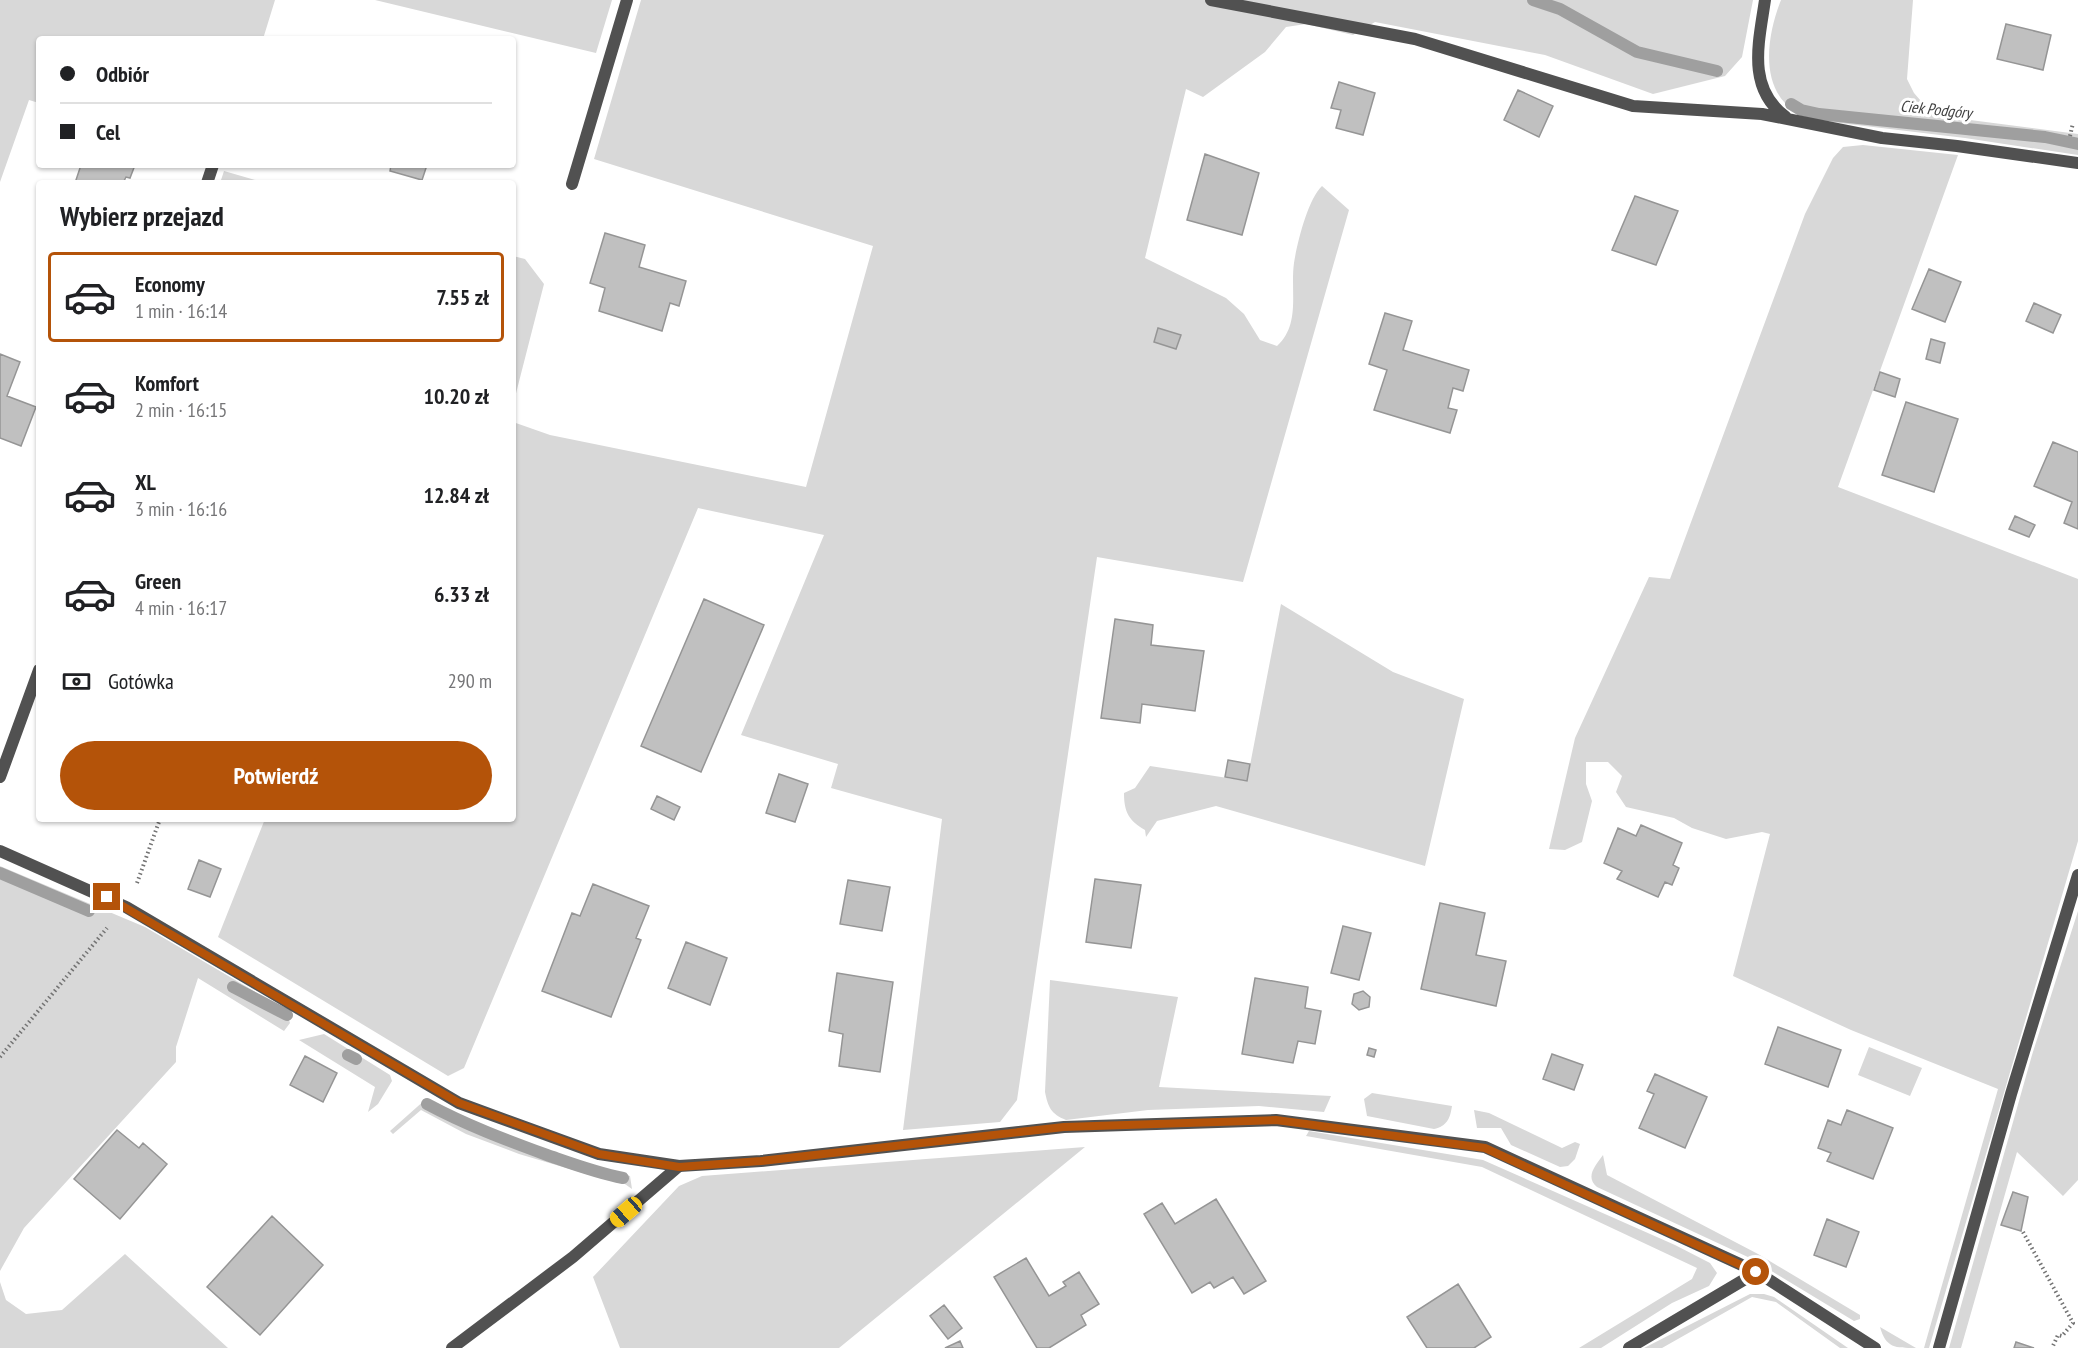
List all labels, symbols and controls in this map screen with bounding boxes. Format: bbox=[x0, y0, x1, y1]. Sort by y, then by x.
text: Odbiór bbox=[96, 60, 149, 88]
water label: Ciek Podgóry bbox=[1899, 95, 1975, 123]
text: Cel bbox=[96, 118, 120, 146]
text: Wybierz przejazd bbox=[60, 199, 224, 233]
icon: car bbox=[63, 270, 117, 324]
text: Economy bbox=[135, 270, 205, 298]
text: 7.55 zł bbox=[436, 283, 489, 311]
text: 1 min · 16:14 bbox=[135, 298, 227, 324]
icon: car bbox=[63, 369, 117, 423]
text: Komfort bbox=[135, 369, 199, 397]
text: 10.20 zł bbox=[424, 382, 489, 410]
text: 2 min · 16:15 bbox=[135, 397, 227, 423]
icon: car bbox=[63, 468, 117, 522]
text: XL bbox=[135, 468, 156, 496]
text: 12.84 zł bbox=[424, 481, 489, 509]
text: 3 min · 16:16 bbox=[135, 496, 227, 522]
icon: car bbox=[63, 567, 117, 621]
text: Green bbox=[135, 567, 181, 595]
text: 6.33 zł bbox=[434, 580, 489, 608]
text: 4 min · 16:17 bbox=[135, 595, 227, 621]
icon: cash bbox=[60, 665, 93, 698]
text: Gotówka bbox=[108, 667, 174, 695]
text: 290 m bbox=[448, 668, 492, 694]
button: Potwierdź bbox=[60, 741, 492, 810]
route end bbox=[93, 883, 120, 910]
car bbox=[607, 1193, 645, 1231]
route start bbox=[1742, 1258, 1769, 1285]

